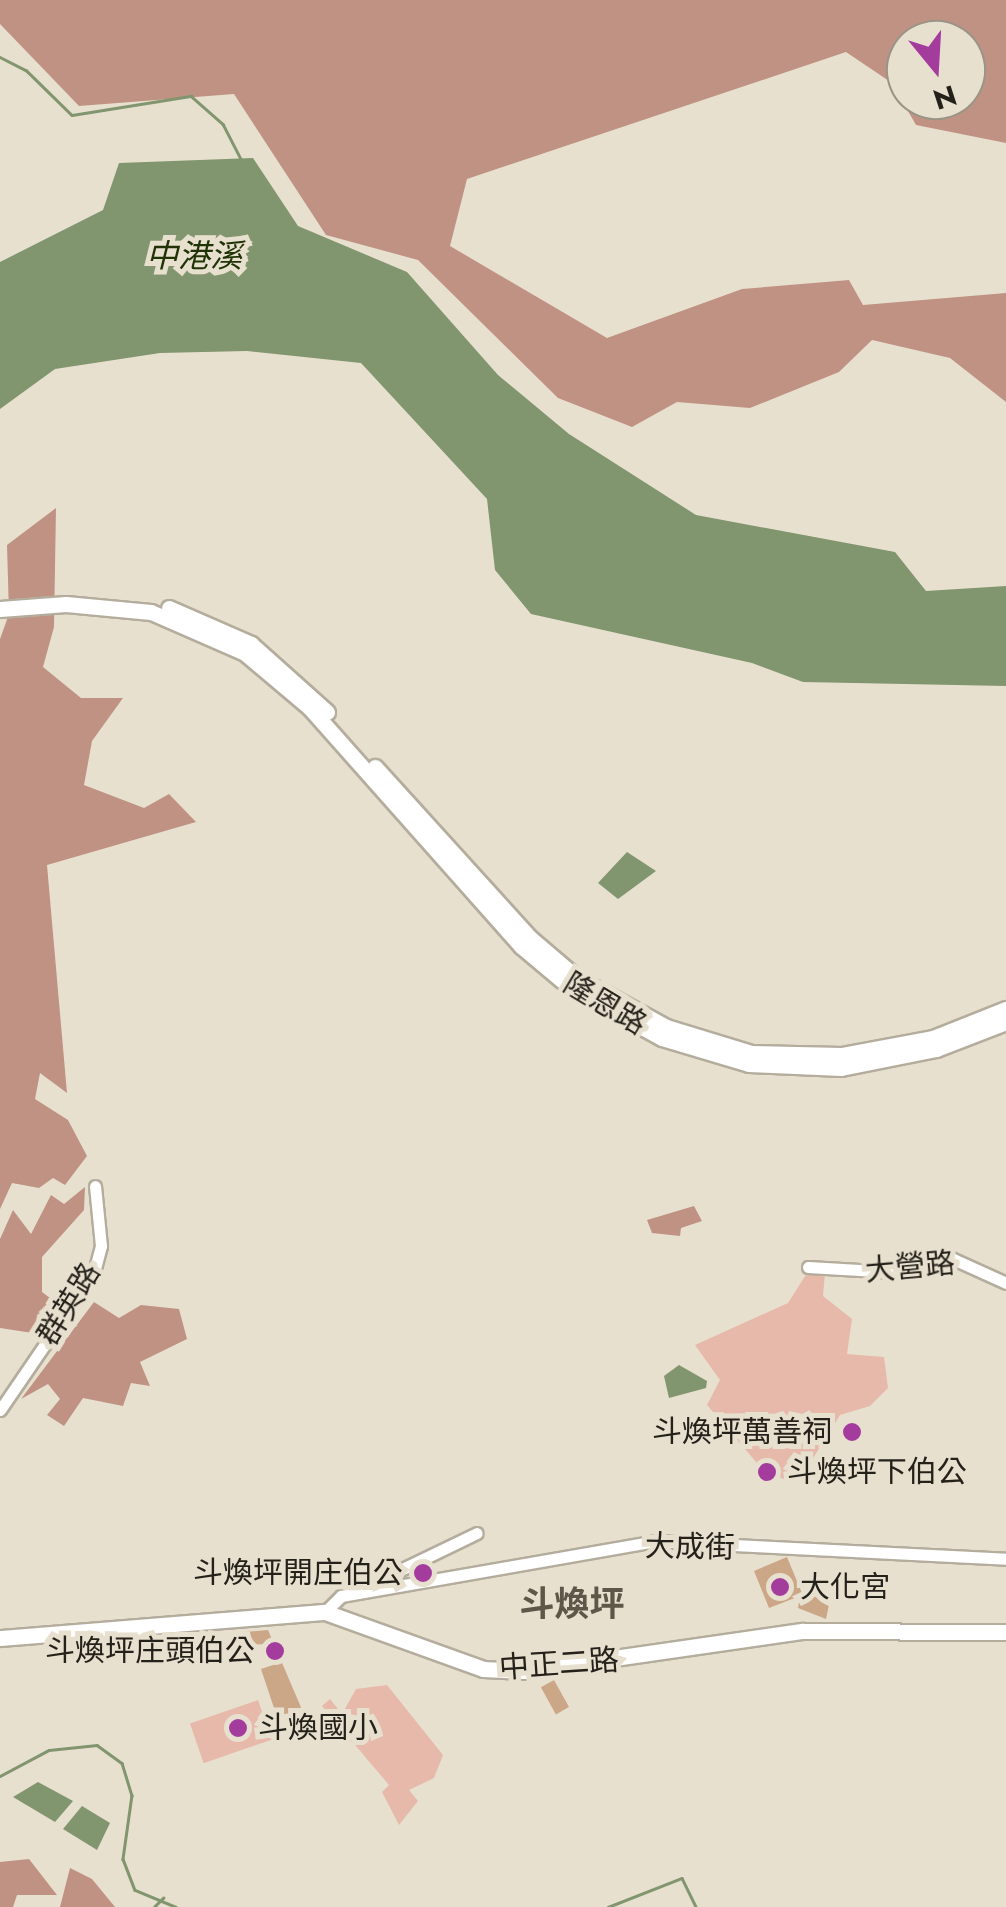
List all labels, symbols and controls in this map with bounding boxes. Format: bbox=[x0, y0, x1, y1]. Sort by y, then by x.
north arrow bbox=[886, 20, 986, 120]
text: N bbox=[928, 74, 962, 120]
water label: 中港溪 bbox=[146, 237, 242, 275]
street label: 隆恩路 bbox=[557, 965, 653, 1043]
street label: 大營路 bbox=[864, 1245, 956, 1289]
street label: 群英路 bbox=[30, 1256, 108, 1352]
place label: 斗煥坪萬善祠 bbox=[652, 1414, 832, 1450]
marker: 斗煥坪萬善祠 bbox=[841, 1421, 863, 1443]
place label: 斗煥坪下伯公 bbox=[787, 1454, 967, 1490]
marker: 斗煥坪下伯公 bbox=[756, 1461, 778, 1483]
street label: 大成街 bbox=[645, 1528, 735, 1566]
place label: 斗煥坪開庄伯公 bbox=[193, 1555, 403, 1591]
marker: 斗煥坪開庄伯公 bbox=[412, 1562, 434, 1584]
place label: 大化宮 bbox=[800, 1569, 890, 1605]
marker: 大化宮 bbox=[769, 1576, 791, 1598]
district label: 斗煥坪 bbox=[520, 1583, 624, 1625]
place label: 斗煥坪庄頭伯公 bbox=[45, 1633, 255, 1669]
marker: 斗煥坪庄頭伯公 bbox=[264, 1640, 286, 1662]
street label: 中正二路 bbox=[498, 1642, 620, 1686]
place label: 斗煥國小 bbox=[258, 1710, 378, 1746]
marker: 斗煥國小 bbox=[227, 1717, 249, 1739]

